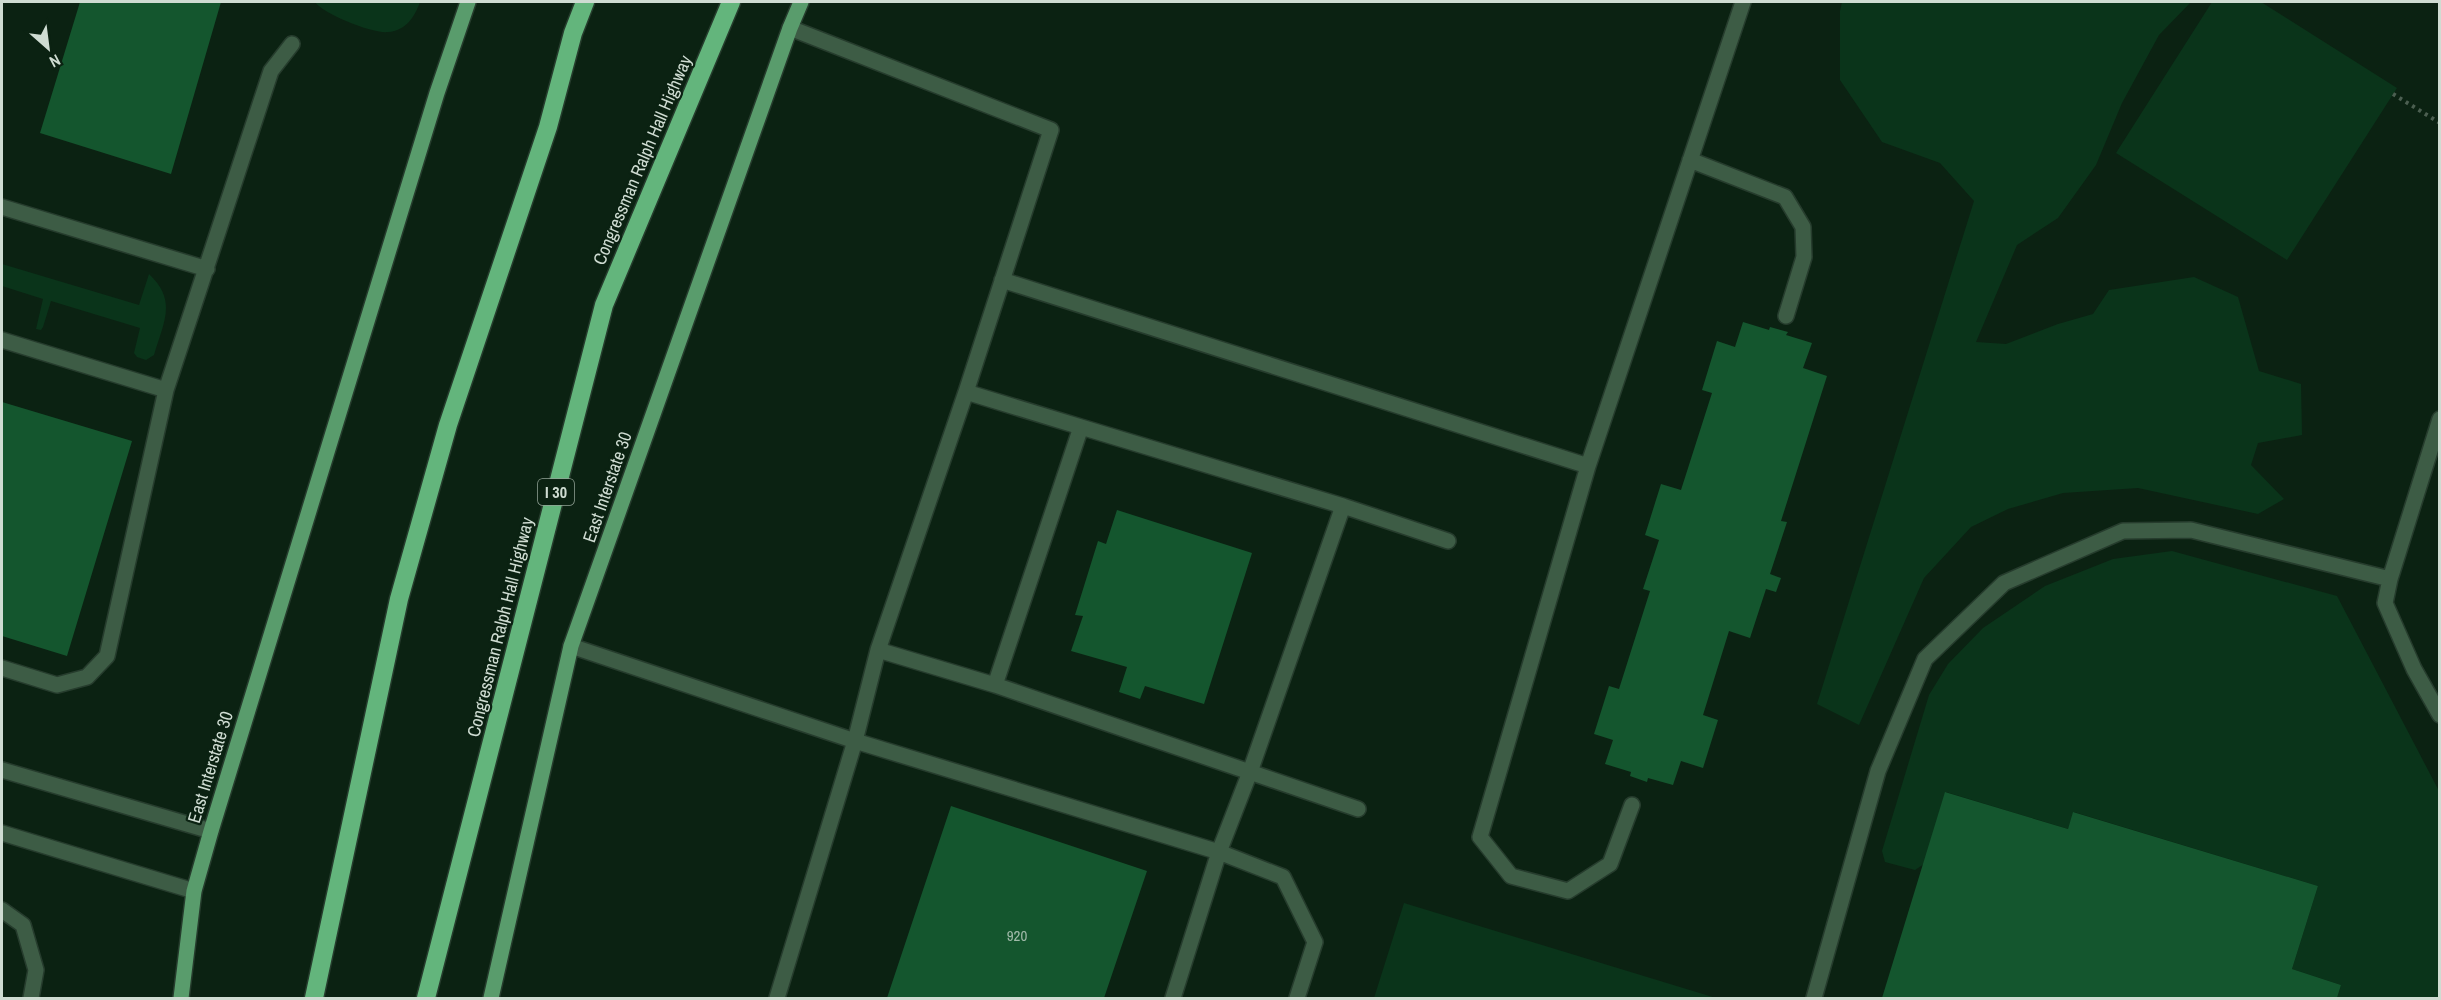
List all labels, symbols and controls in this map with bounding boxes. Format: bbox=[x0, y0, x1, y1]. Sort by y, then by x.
north arrow bbox=[18, 18, 78, 78]
text: N bbox=[46, 49, 64, 73]
street label: Congressman Ralph Hall Highway bbox=[586, 51, 698, 269]
street label: East Interstate 30 bbox=[576, 428, 638, 546]
road number: I 30 bbox=[538, 479, 574, 505]
street label: Congressman Ralph Hall Highway bbox=[461, 514, 540, 739]
street label: East Interstate 30 bbox=[181, 708, 239, 826]
house number: 920 bbox=[1007, 925, 1027, 946]

